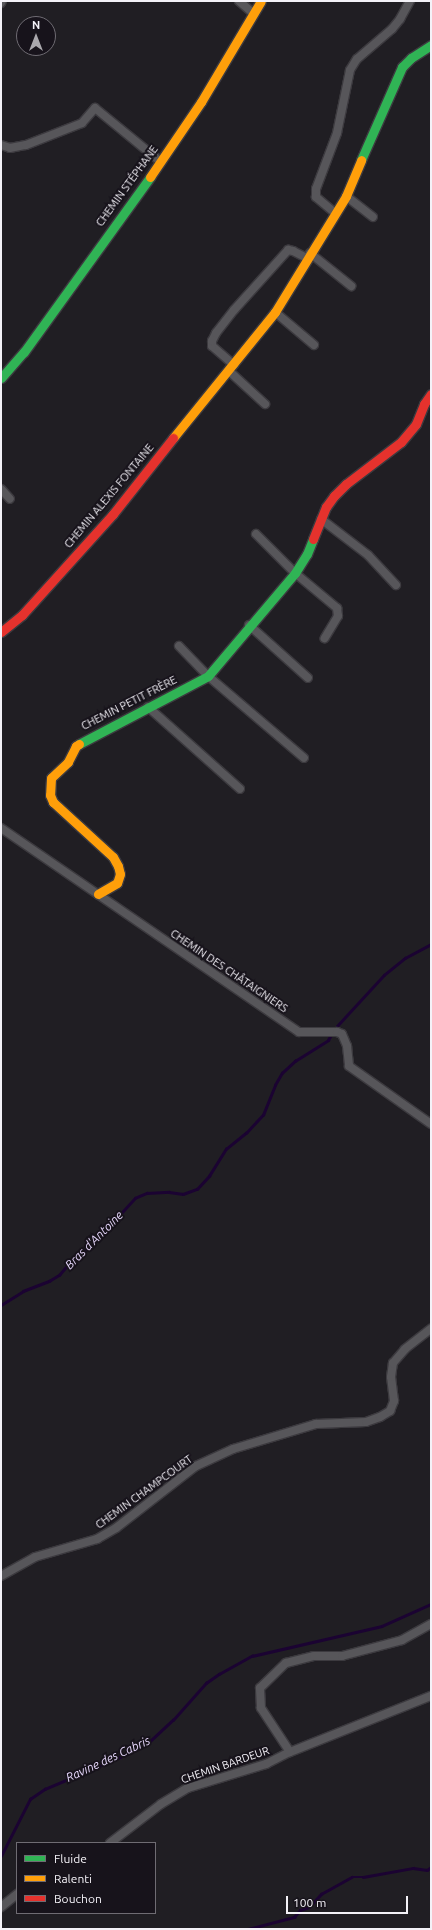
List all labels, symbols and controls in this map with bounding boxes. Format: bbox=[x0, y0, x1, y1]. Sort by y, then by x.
north arrow bbox=[16, 16, 56, 56]
text: N bbox=[32, 19, 40, 31]
street label: CHEMIN STÉPHANE bbox=[93, 143, 161, 229]
street label: CHEMIN ALEXIS FONTAINE bbox=[62, 441, 156, 551]
street label: CHEMIN PETIT FRÈRE bbox=[79, 673, 179, 733]
street label: CHEMIN DES CHÂTAIGNIERS bbox=[168, 927, 290, 1015]
water label: Bras d'Antoine bbox=[62, 1208, 126, 1272]
street label: CHEMIN CHAMPCOURT bbox=[93, 1452, 195, 1532]
water label: Ravine des Cabris bbox=[64, 1733, 152, 1785]
street label: CHEMIN BARDEUR bbox=[179, 1744, 271, 1786]
legend bbox=[16, 1842, 156, 1914]
text: Fluide bbox=[54, 1852, 87, 1865]
text: Ralenti bbox=[54, 1872, 92, 1885]
scale bar bbox=[288, 1888, 410, 1914]
text: Bouchon bbox=[54, 1892, 102, 1905]
text: 100 m bbox=[293, 1896, 326, 1909]

